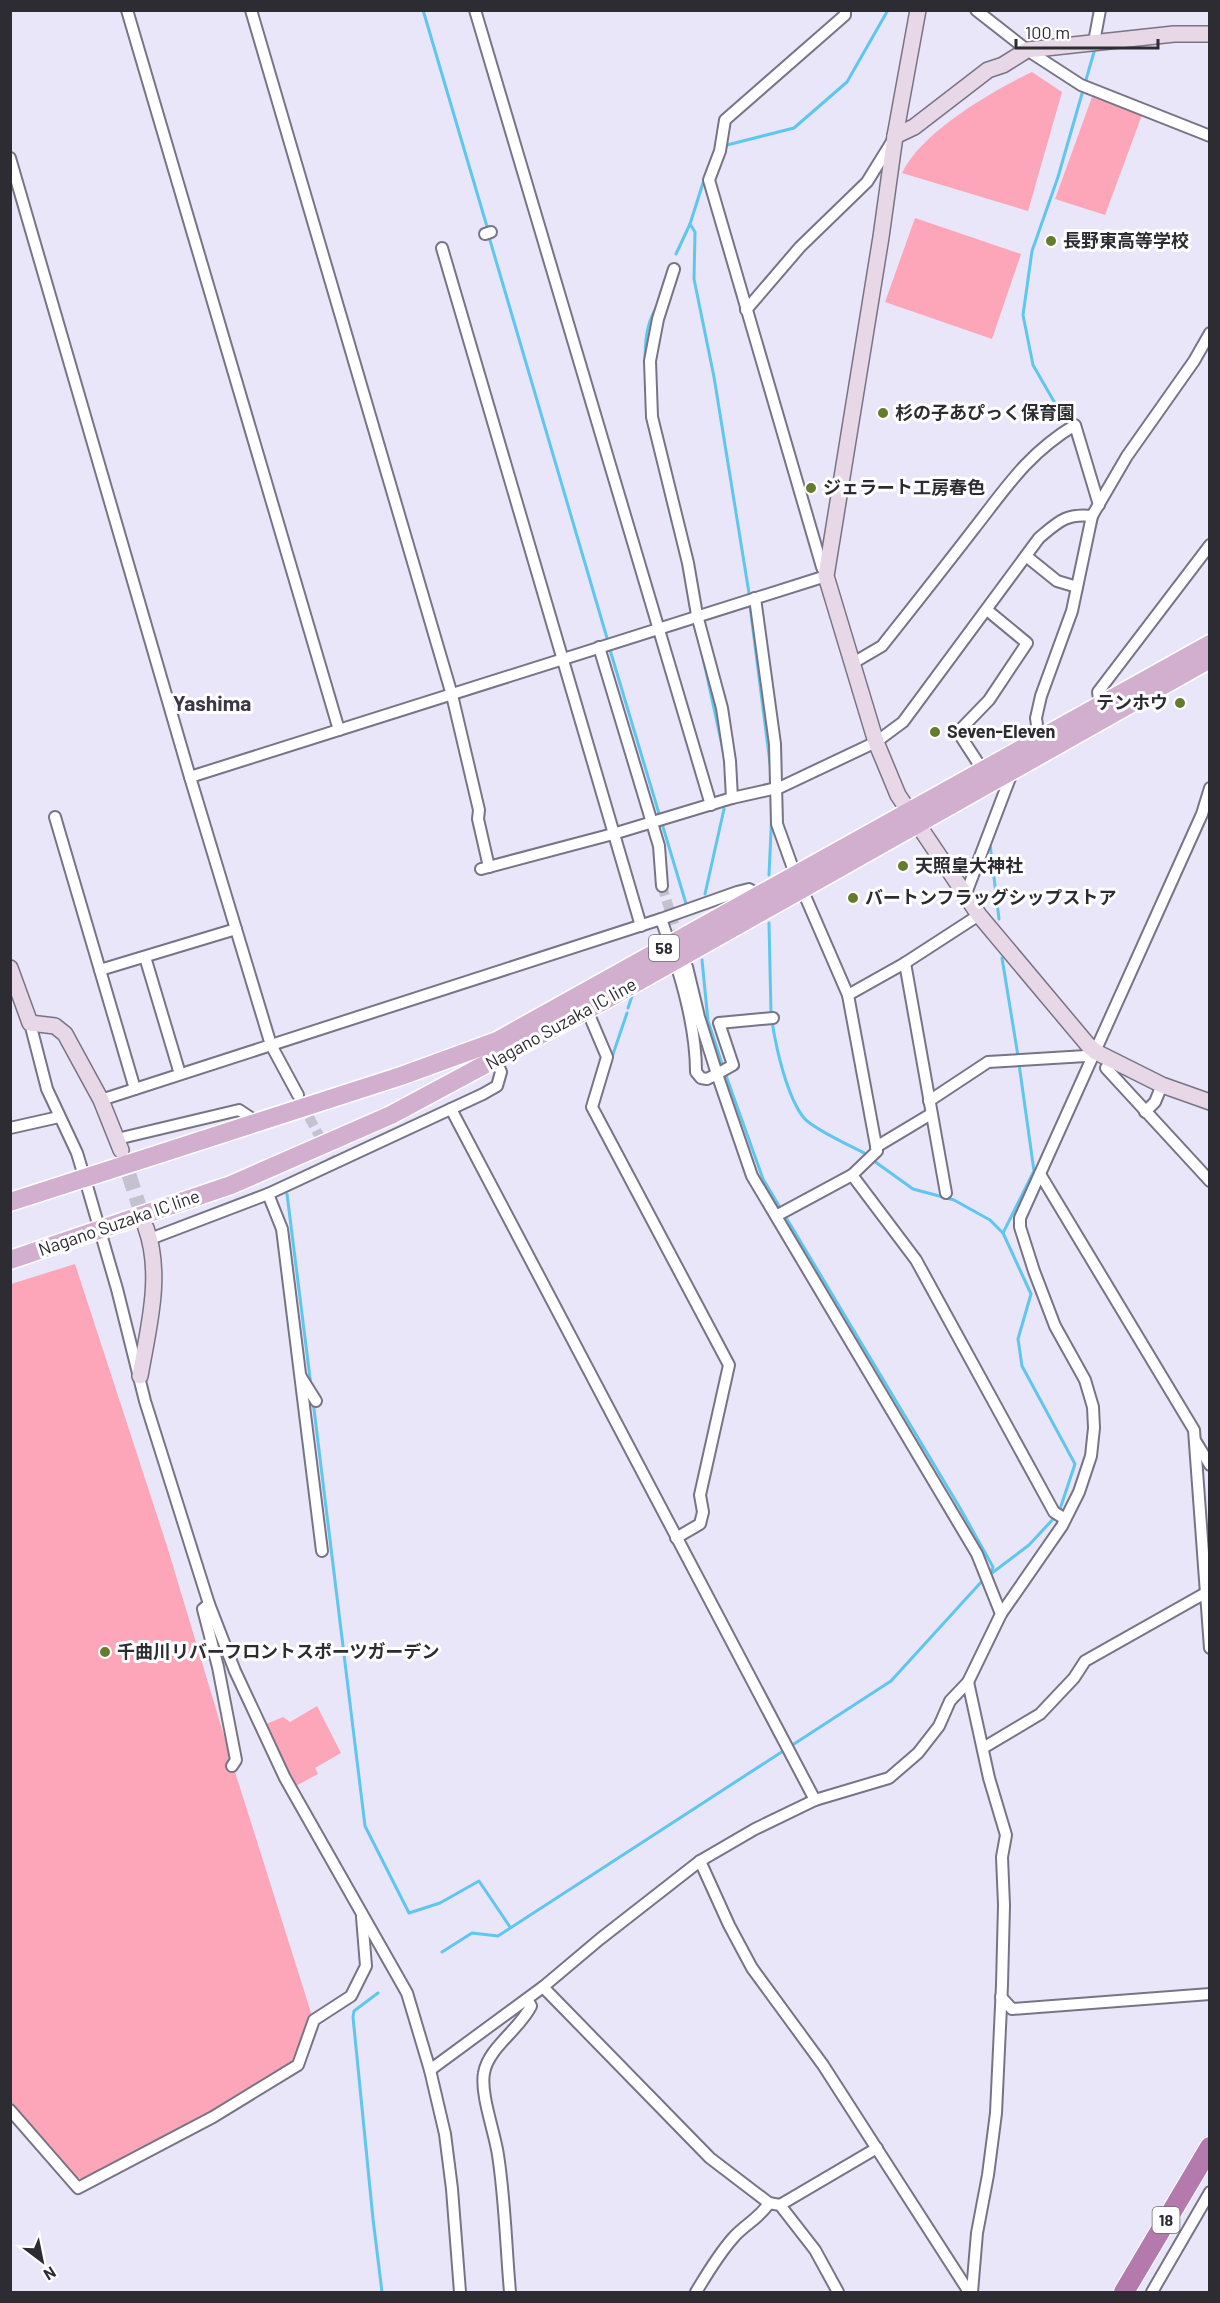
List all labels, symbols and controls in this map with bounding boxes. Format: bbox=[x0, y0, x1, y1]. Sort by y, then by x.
scale bar bbox=[1016, 12, 1158, 50]
text: 100 m bbox=[1025, 21, 1070, 43]
place label: 長野東高等学校 bbox=[1063, 229, 1189, 251]
marker: 長野東高等学校 bbox=[1044, 234, 1058, 248]
place label: 杉の子あぴっく保育園 bbox=[895, 401, 1075, 423]
marker: 杉の子あぴっく保育園 bbox=[876, 406, 890, 420]
place label: ジェラート工房春色 bbox=[823, 476, 985, 498]
marker: ジェラート工房春色 bbox=[804, 481, 818, 495]
district label: Yashima bbox=[173, 690, 251, 715]
place label: テンホウ bbox=[1096, 691, 1168, 713]
marker: テンホウ bbox=[1173, 696, 1187, 710]
place label: Seven-Eleven bbox=[947, 720, 1055, 742]
marker: Seven-Eleven bbox=[928, 725, 942, 739]
place label: 天照皇大神社 bbox=[915, 854, 1023, 876]
marker: 天照皇大神社 bbox=[896, 859, 910, 873]
place label: バートンフラッグシップストア bbox=[865, 886, 1116, 908]
marker: バートンフラッグシップストア bbox=[846, 891, 860, 905]
road number: 58 bbox=[649, 935, 679, 961]
street label: Nagano Suzaka IC line bbox=[481, 972, 640, 1074]
street label: Nagano Suzaka IC line bbox=[35, 1184, 202, 1260]
place label: 千曲川リバーフロントスポーツガーデン bbox=[117, 1640, 440, 1662]
marker: 千曲川リバーフロントスポーツガーデン bbox=[98, 1645, 112, 1659]
road number: 18 bbox=[1152, 2207, 1180, 2233]
north arrow bbox=[12, 2231, 72, 2291]
text: N bbox=[41, 2263, 60, 2285]

